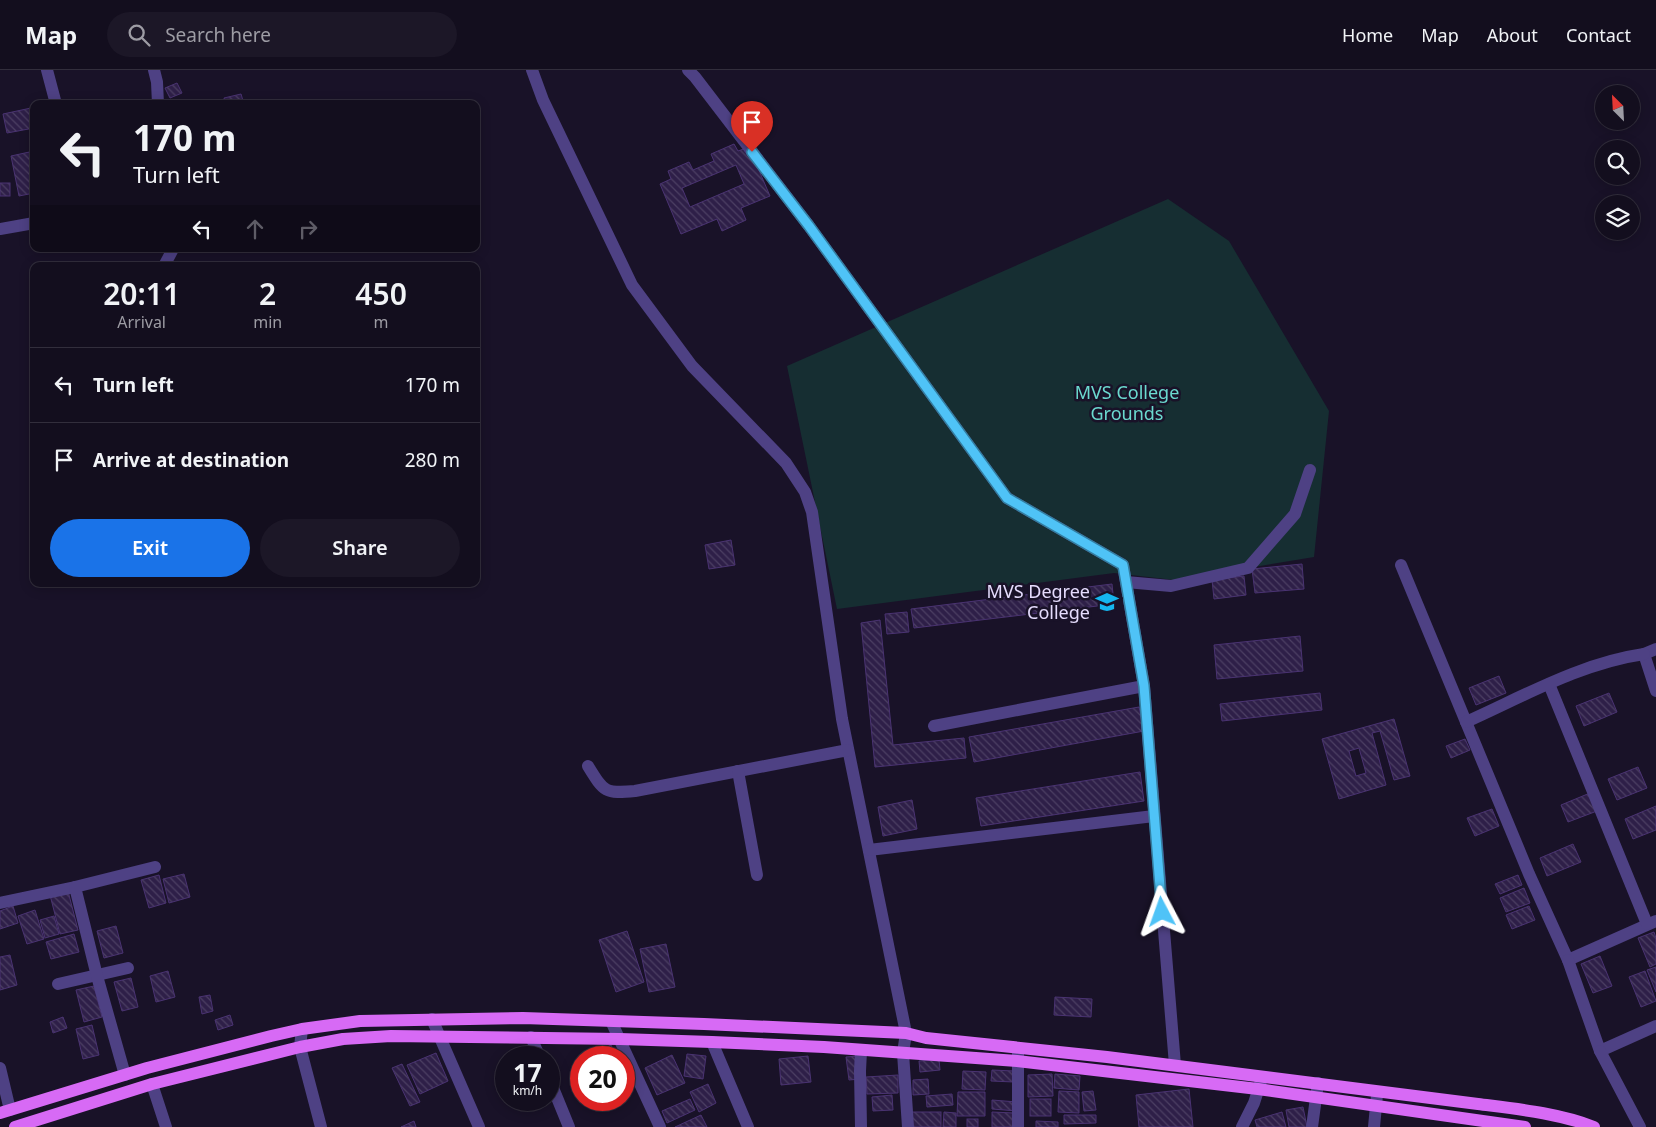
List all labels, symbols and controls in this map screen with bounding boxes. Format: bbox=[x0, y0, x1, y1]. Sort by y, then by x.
search box bbox=[107, 12, 457, 57]
text: Map bbox=[25, 18, 77, 51]
icon: search bbox=[125, 21, 153, 49]
text: Search here bbox=[165, 22, 271, 48]
text: Home bbox=[1342, 23, 1393, 47]
text: Map bbox=[1421, 23, 1459, 47]
text: About bbox=[1487, 23, 1538, 47]
text: Contact bbox=[1566, 23, 1631, 47]
north arrow bbox=[1595, 85, 1640, 130]
map controls bbox=[1595, 85, 1640, 240]
pin bbox=[731, 101, 773, 152]
icon: arrive bbox=[738, 108, 766, 136]
text: 170 m bbox=[133, 114, 236, 161]
icon: left bbox=[50, 120, 115, 185]
button: search bbox=[1595, 140, 1640, 185]
text: Turn left bbox=[133, 159, 220, 189]
button: layers bbox=[1595, 195, 1640, 240]
icon: left bbox=[188, 215, 216, 243]
icon: ahead bbox=[241, 215, 269, 243]
icon: right bbox=[294, 215, 322, 243]
text: 20:11 bbox=[103, 273, 180, 314]
text: 2 bbox=[259, 273, 276, 314]
text: 450 bbox=[355, 273, 407, 314]
text: Arrival bbox=[117, 311, 166, 333]
text: min bbox=[253, 311, 282, 333]
text: m bbox=[374, 311, 389, 333]
icon: left bbox=[50, 371, 78, 399]
text: Turn left bbox=[93, 372, 174, 398]
text: 170 m bbox=[405, 372, 460, 398]
park label: MVS College Grounds bbox=[1075, 380, 1179, 425]
icon: arrive bbox=[50, 446, 78, 474]
text: Arrive at destination bbox=[93, 447, 289, 473]
text: 280 m bbox=[405, 447, 460, 473]
button: Exit bbox=[50, 519, 250, 577]
button: Share bbox=[260, 519, 460, 577]
place label: MVS Degree College bbox=[987, 579, 1090, 624]
school or university icon: MVS Degree College bbox=[1094, 589, 1120, 615]
position arrow bbox=[1135, 885, 1187, 937]
speed limit sign: 20 bbox=[570, 1046, 635, 1111]
text: 17 bbox=[513, 1055, 542, 1089]
text: km/h bbox=[513, 1082, 542, 1099]

